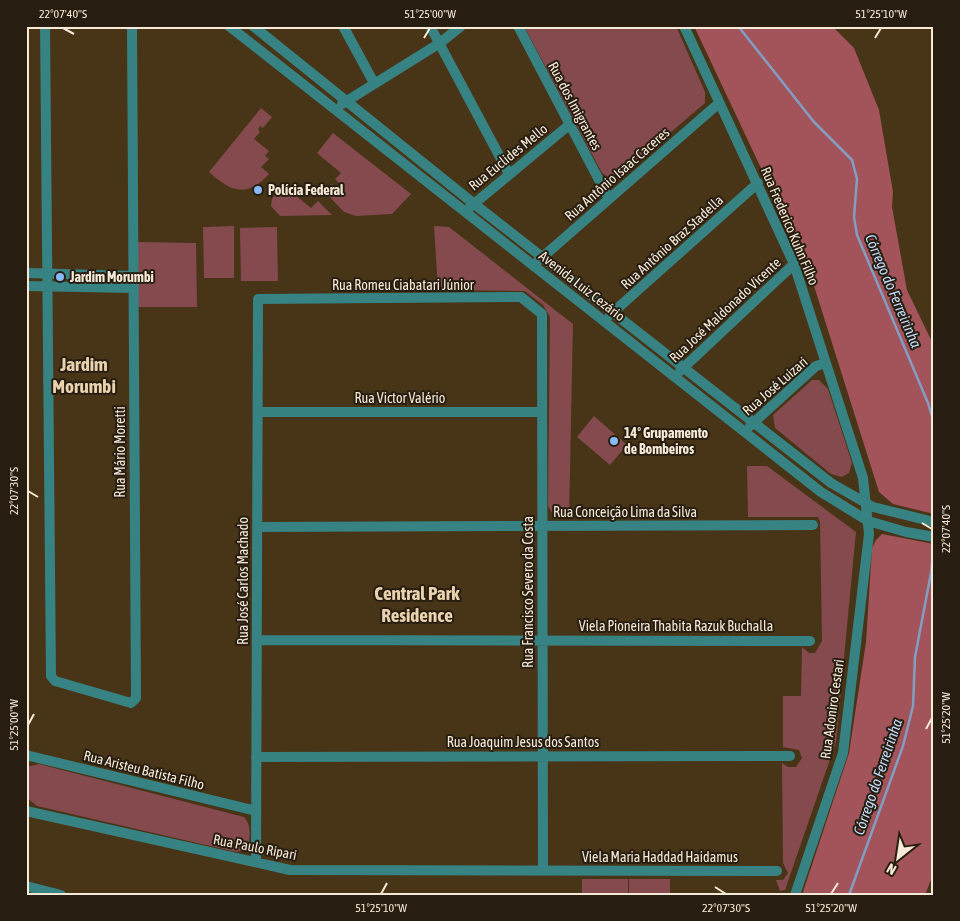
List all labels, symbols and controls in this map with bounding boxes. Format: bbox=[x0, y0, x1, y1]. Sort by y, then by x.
text: 22°07'40"S bbox=[39, 7, 87, 21]
text: 51°25'00"W bbox=[404, 7, 456, 21]
text: 51°25'10"W bbox=[855, 7, 907, 21]
street label: Rua dos Imigrantes bbox=[545, 59, 605, 153]
street label: Rua Euclides Mello bbox=[465, 120, 551, 194]
street label: Rua Antônio Isaac Caceres bbox=[561, 124, 673, 224]
street label: Rua Frederico Kuhn Filho bbox=[758, 164, 822, 288]
place label: Polícia Federal bbox=[268, 182, 344, 198]
marker: Polícia Federal bbox=[252, 184, 264, 196]
street label: Rua Antônio Braz Stadella bbox=[618, 192, 726, 292]
water label: Córrego do Ferreirinha bbox=[862, 232, 925, 350]
street label: Avenida Luiz Cezário bbox=[536, 248, 628, 324]
street label: Rua José Maldonado Vicente bbox=[666, 254, 784, 366]
place label: Jardim Morumbi bbox=[69, 269, 154, 285]
marker: Jardim Morumbi bbox=[54, 271, 66, 283]
street label: Rua Romeu Ciabatari Júnior bbox=[332, 277, 475, 293]
district label: Jardim Morumbi bbox=[52, 353, 116, 397]
street label: Rua José Luizari bbox=[739, 353, 811, 419]
street label: Rua Victor Valério bbox=[355, 390, 445, 406]
street label: Rua Mário Moretti bbox=[112, 406, 128, 498]
place label: 14° Grupamento de Bombeiros bbox=[624, 425, 709, 457]
marker: 14° Grupamento de Bombeiros bbox=[608, 435, 620, 447]
text: 22°07'30"S bbox=[7, 467, 21, 515]
street label: Rua Conceição Lima da Silva bbox=[553, 504, 697, 520]
text: 22°07'40"S bbox=[939, 505, 953, 553]
street label: Rua Francisco Severo da Costa bbox=[520, 516, 536, 668]
street label: Rua José Carlos Machado bbox=[235, 517, 251, 645]
district label: Central Park Residence bbox=[374, 582, 460, 626]
street label: Viela Pioneira Thabita Razuk Buchalla bbox=[579, 618, 773, 634]
street label: Rua Adoniro Cestari bbox=[817, 658, 847, 760]
text: 51°25'20"W bbox=[939, 692, 953, 744]
text: 51°25'00"W bbox=[7, 699, 21, 751]
water label: Córrego do Ferreirinha bbox=[850, 717, 905, 837]
street label: Rua Joaquim Jesus dos Santos bbox=[447, 734, 599, 750]
street label: Rua Aristeu Batista Filho bbox=[82, 747, 206, 793]
street label: Rua Paulo Ripari bbox=[212, 831, 298, 863]
north arrow bbox=[872, 834, 922, 884]
street label: Viela Maria Haddad Haidamus bbox=[582, 849, 738, 865]
text: N bbox=[884, 860, 899, 878]
text: 51°25'10"W bbox=[355, 901, 407, 915]
text: 22°07'30"S bbox=[702, 901, 750, 915]
text: 51°25'20"W bbox=[805, 901, 857, 915]

